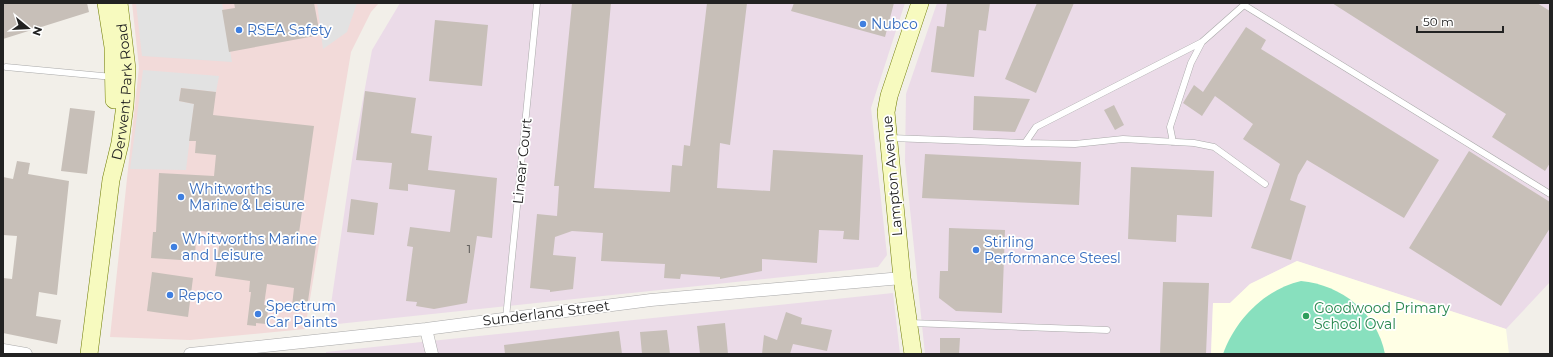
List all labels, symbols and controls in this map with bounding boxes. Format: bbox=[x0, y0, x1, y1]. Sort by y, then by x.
north arrow bbox=[8, 8, 48, 48]
scale bar bbox=[1417, 8, 1503, 34]
text: 50 m bbox=[1423, 14, 1454, 29]
place label: Nubco bbox=[871, 15, 918, 33]
marker: Nubco bbox=[858, 19, 868, 29]
place label: RSEA Safety bbox=[247, 21, 332, 39]
street label: Derwent Park Road bbox=[107, 22, 136, 162]
text: N bbox=[29, 25, 46, 37]
marker: RSEA Safety bbox=[234, 25, 244, 35]
street label: Lampton Avenue bbox=[878, 115, 906, 237]
street label: Linear Court bbox=[509, 117, 536, 205]
place label: Whitworths Marine & Leisure bbox=[189, 180, 305, 214]
marker: Whitworths Marine & Leisure bbox=[176, 192, 186, 202]
place label: Whitworths Marine and Leisure bbox=[182, 230, 317, 264]
place label: Stirling Performance Steesl bbox=[984, 233, 1121, 267]
house number: 1 bbox=[467, 241, 471, 256]
marker: Whitworths Marine and Leisure bbox=[169, 242, 179, 252]
marker: Stirling Performance Steesl bbox=[971, 245, 981, 255]
place label: Repco bbox=[178, 286, 223, 304]
marker: Repco bbox=[165, 290, 175, 300]
street label: Sunderland Street bbox=[481, 296, 611, 330]
place label: Spectrum Car Paints bbox=[266, 297, 337, 331]
place label: Goodwood Primary School Oval bbox=[1314, 299, 1450, 333]
marker: Spectrum Car Paints bbox=[253, 309, 263, 319]
marker: Goodwood Primary School Oval bbox=[1301, 311, 1311, 321]

